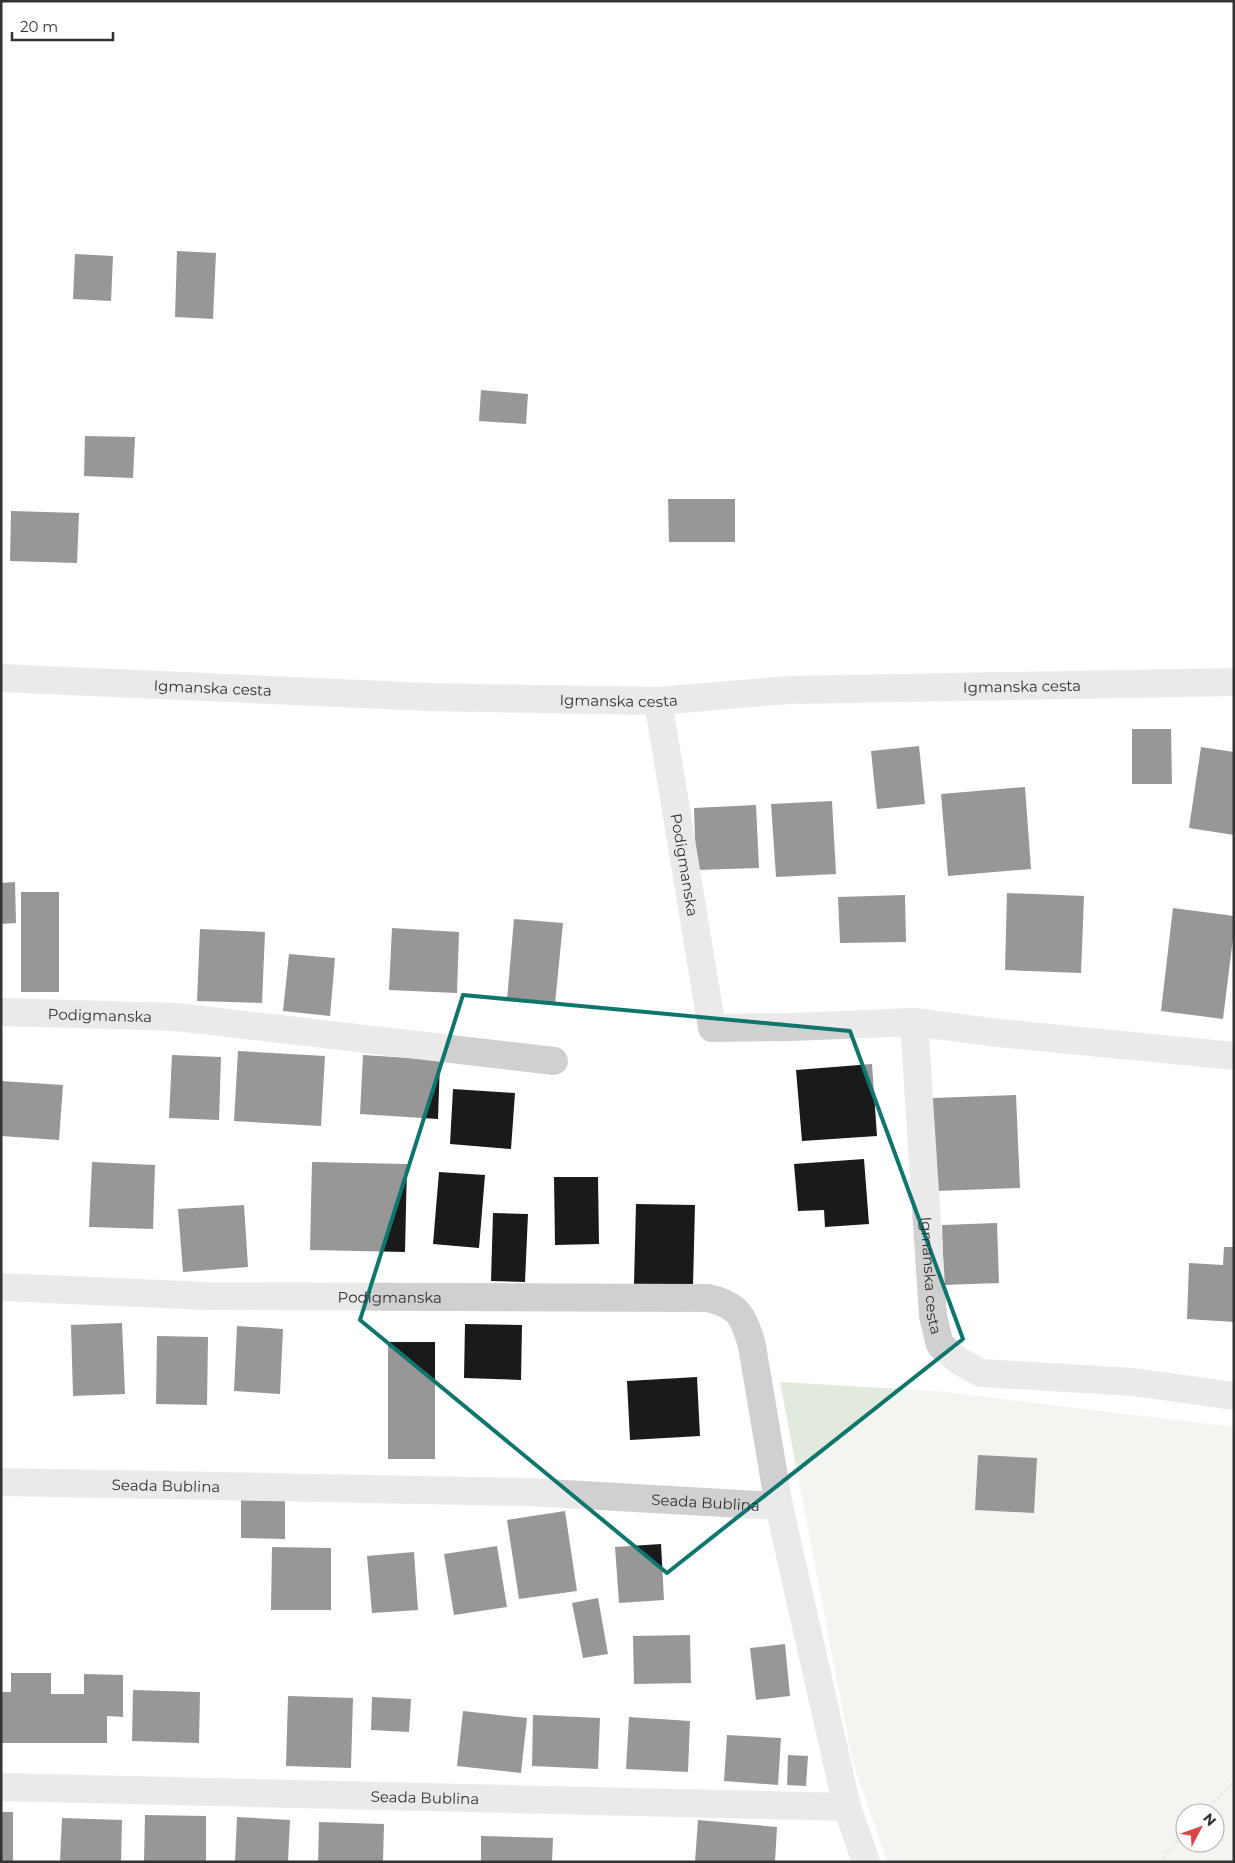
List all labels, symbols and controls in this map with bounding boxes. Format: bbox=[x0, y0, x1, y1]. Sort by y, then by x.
scale bar bbox=[12, 10, 114, 42]
text: 20 m bbox=[20, 17, 58, 36]
street label: Igmanska cesta bbox=[153, 675, 272, 700]
street label: Igmanska cesta bbox=[963, 675, 1081, 696]
street label: Igmanska cesta bbox=[559, 690, 678, 711]
street label: Podigmanska bbox=[667, 812, 703, 918]
street label: Podigmanska bbox=[48, 1004, 152, 1026]
street label: Igmanska cesta bbox=[917, 1216, 947, 1336]
street label: Podigmanska bbox=[338, 1287, 442, 1306]
street label: Seada Bublina bbox=[112, 1475, 220, 1496]
street label: Seada Bublina bbox=[651, 1489, 760, 1514]
street label: Seada Bublina bbox=[370, 1786, 479, 1808]
north arrow bbox=[1175, 1803, 1225, 1853]
text: N bbox=[1199, 1809, 1220, 1830]

